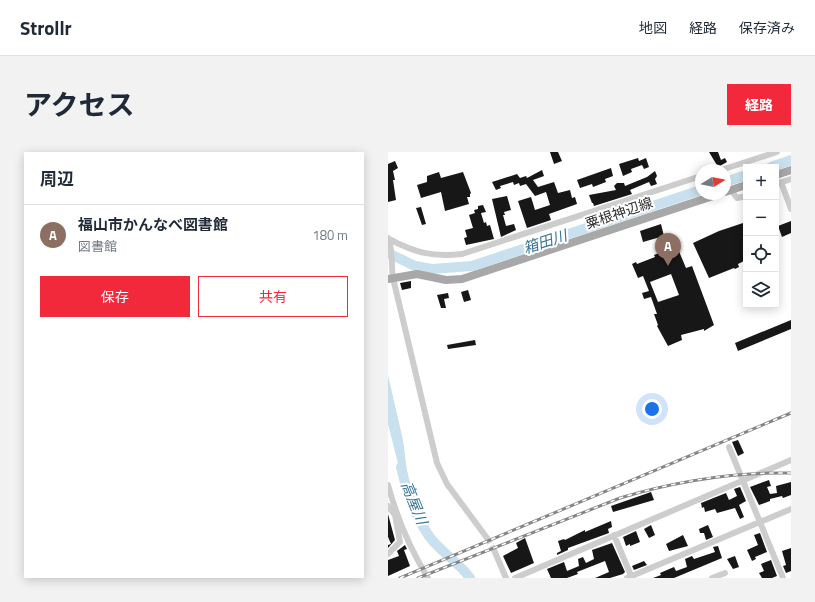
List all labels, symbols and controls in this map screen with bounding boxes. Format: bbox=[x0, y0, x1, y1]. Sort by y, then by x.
text: Strollr bbox=[20, 13, 72, 42]
text: 地図 bbox=[639, 17, 667, 38]
text: 経路 bbox=[689, 17, 717, 38]
text: 保存済み bbox=[739, 17, 795, 38]
text: アクセス bbox=[24, 83, 135, 126]
button: 経路 bbox=[727, 84, 791, 125]
north arrow bbox=[695, 164, 731, 200]
map controls bbox=[743, 164, 779, 308]
button: + bbox=[743, 164, 779, 200]
text: 周辺 bbox=[40, 166, 74, 192]
street label: 粟根神辺線 bbox=[582, 191, 655, 234]
button: − bbox=[743, 200, 779, 236]
text: 福山市かんなべ図書館 bbox=[78, 213, 228, 236]
water label: 箱田川 bbox=[520, 223, 572, 259]
text: A bbox=[49, 225, 57, 245]
text: 180 m bbox=[312, 225, 348, 245]
pin: A bbox=[655, 233, 681, 266]
text: 図書館 bbox=[78, 236, 117, 256]
button: locate bbox=[743, 236, 779, 272]
button: layers bbox=[743, 272, 779, 308]
button: 保存 bbox=[40, 276, 190, 317]
button: 共有 bbox=[198, 276, 348, 317]
your location bbox=[642, 399, 662, 419]
water label: 高屋川 bbox=[395, 478, 434, 530]

